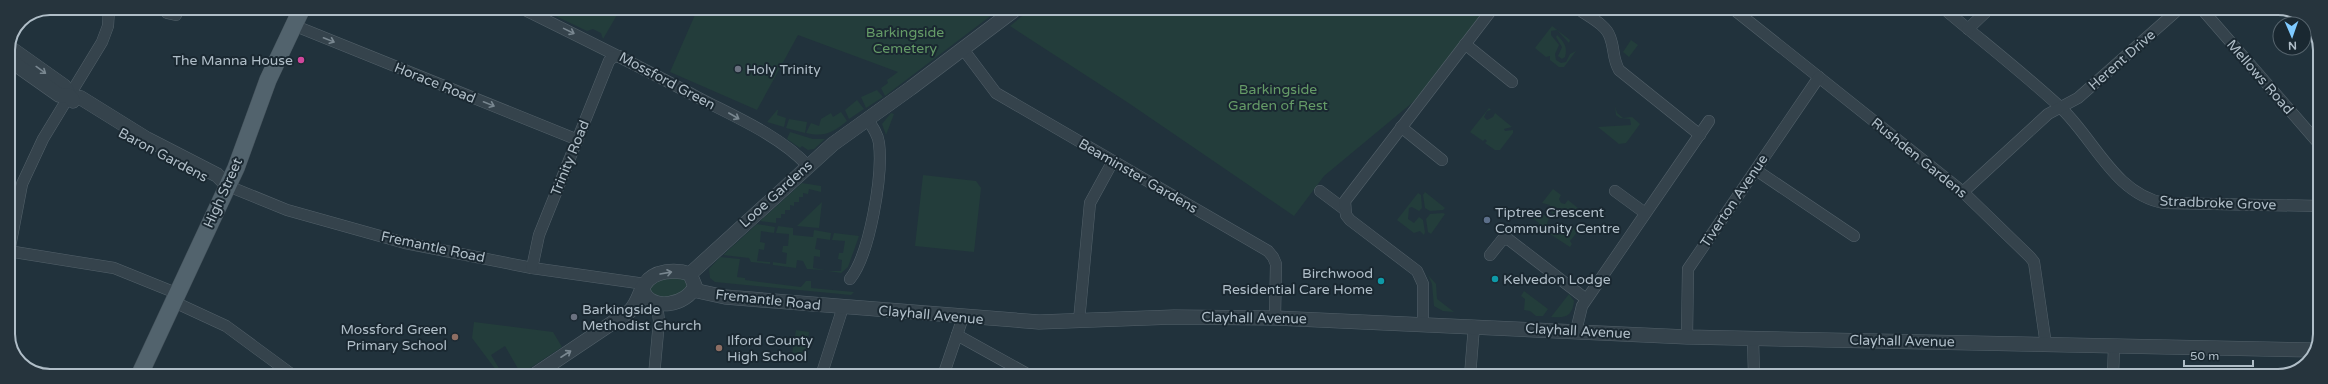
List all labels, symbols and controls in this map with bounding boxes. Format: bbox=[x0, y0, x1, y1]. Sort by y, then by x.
north arrow bbox=[2272, 16, 2312, 56]
park label: Barkingside Cemetery bbox=[866, 24, 944, 57]
street label: Herent Drive bbox=[2085, 26, 2159, 94]
one-way arrow bbox=[562, 28, 574, 35]
one-way arrow bbox=[323, 36, 335, 44]
street label: Mellows Road bbox=[2223, 36, 2297, 118]
text: N bbox=[2288, 39, 2297, 52]
street label: Mossford Green bbox=[616, 48, 718, 114]
place label: The Manna House bbox=[172, 52, 293, 69]
marker: The Manna House bbox=[296, 55, 306, 65]
street label: Horace Road bbox=[392, 59, 478, 107]
place label: Holy Trinity bbox=[746, 61, 821, 78]
marker: Holy Trinity bbox=[733, 64, 743, 74]
one-way arrow bbox=[36, 65, 47, 74]
park label: Barkingside Garden of Rest bbox=[1228, 81, 1329, 114]
one-way arrow bbox=[482, 101, 494, 109]
one-way arrow bbox=[728, 113, 740, 121]
street label: Rushden Gardens bbox=[1868, 114, 1971, 202]
street label: Trinity Road bbox=[547, 118, 593, 198]
street label: Baron Gardens bbox=[115, 124, 211, 186]
street label: Beaminster Gardens bbox=[1075, 135, 1201, 217]
street label: Tiverton Avenue bbox=[1697, 151, 1771, 251]
street label: High Street bbox=[200, 155, 246, 231]
street label: Looe Gardens bbox=[736, 157, 816, 231]
street label: Stradbroke Grove bbox=[2159, 192, 2277, 214]
place label: Tiptree Crescent Community Centre bbox=[1495, 204, 1620, 237]
marker: Tiptree Crescent Community Centre bbox=[1482, 215, 1492, 225]
street label: Fremantle Road bbox=[379, 228, 487, 266]
place label: Birchwood Residential Care Home bbox=[1222, 265, 1373, 298]
one-way arrow bbox=[659, 269, 672, 277]
place label: Kelvedon Lodge bbox=[1503, 271, 1611, 288]
marker: Kelvedon Lodge bbox=[1490, 274, 1500, 284]
marker: Birchwood Residential Care Home bbox=[1376, 276, 1386, 286]
street label: Fremantle Road bbox=[714, 286, 822, 314]
place label: Barkingside Methodist Church bbox=[582, 301, 701, 334]
street label: Clayhall Avenue bbox=[878, 302, 984, 328]
street label: Clayhall Avenue bbox=[1201, 309, 1307, 327]
marker: Barkingside Methodist Church bbox=[569, 312, 579, 322]
street label: Clayhall Avenue bbox=[1525, 320, 1631, 342]
place label: Mossford Green Primary School bbox=[341, 321, 447, 354]
marker: Mossford Green Primary School bbox=[450, 332, 460, 342]
place label: Ilford County High School bbox=[727, 332, 814, 365]
street label: Clayhall Avenue bbox=[1849, 332, 1955, 350]
scale bar bbox=[2184, 342, 2253, 368]
marker: Ilford County High School bbox=[714, 343, 724, 353]
text: 50 m bbox=[2190, 349, 2219, 363]
one-way arrow bbox=[560, 350, 572, 358]

